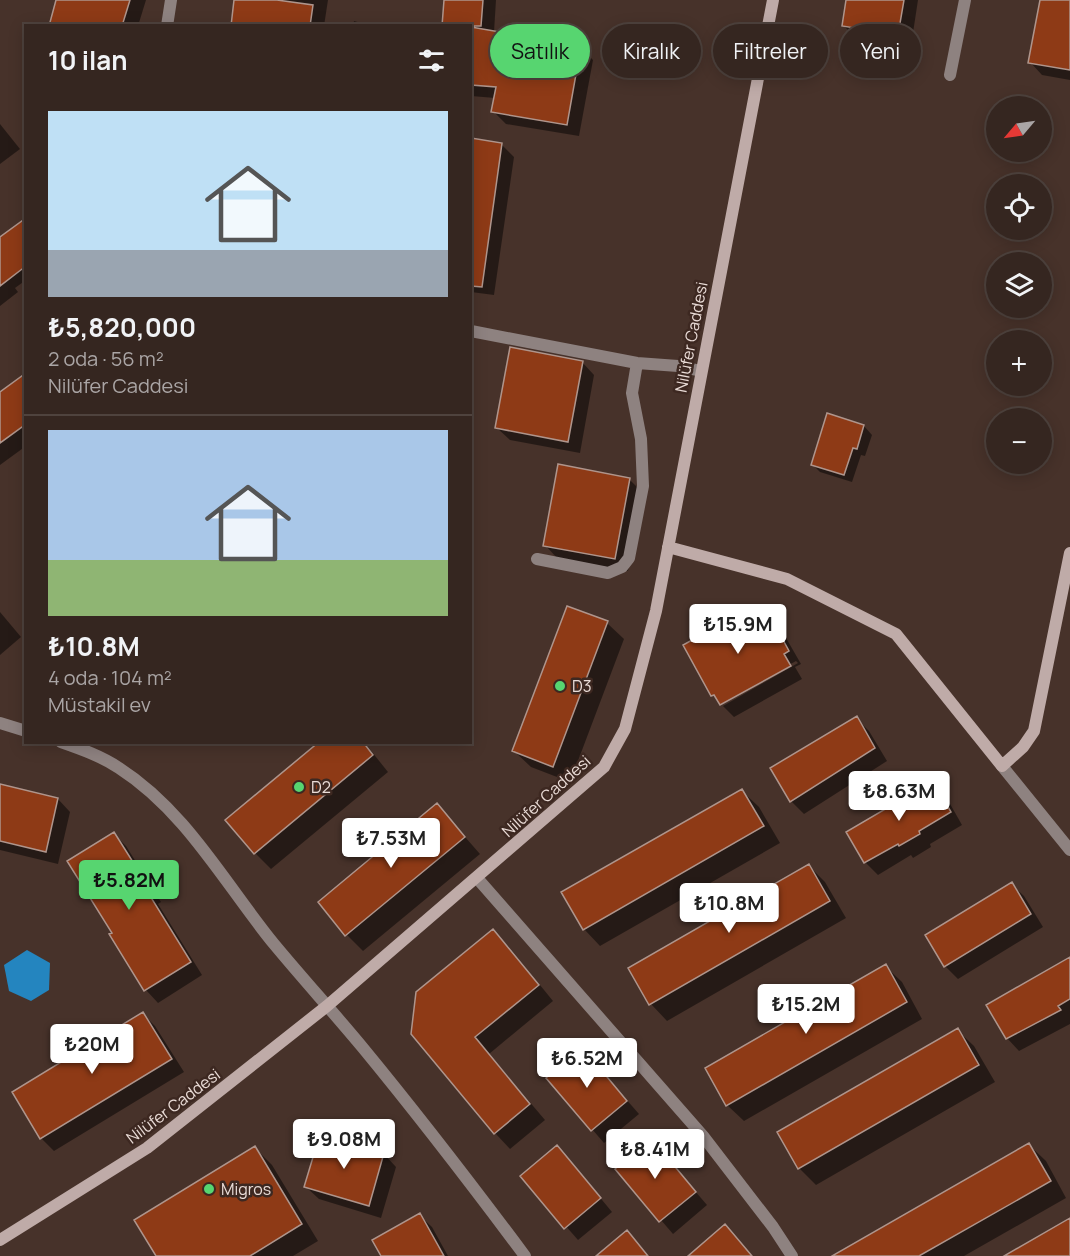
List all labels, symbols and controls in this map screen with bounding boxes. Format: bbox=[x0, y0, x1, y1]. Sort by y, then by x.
chip: Satılık bbox=[490, 24, 590, 78]
chip: Kiralık bbox=[602, 24, 701, 78]
chip: Filtreler bbox=[713, 24, 828, 78]
chip: Yeni bbox=[840, 24, 921, 78]
text: 10 ilan bbox=[48, 42, 128, 78]
icon: filters bbox=[415, 44, 448, 77]
north arrow bbox=[986, 96, 1052, 162]
map controls bbox=[986, 96, 1052, 474]
icon: home bbox=[194, 150, 302, 258]
button: locate bbox=[986, 174, 1052, 240]
button: layers bbox=[986, 252, 1052, 318]
street label: Nilüfer Caddesi bbox=[669, 280, 713, 394]
text: ₺5,820,000 bbox=[48, 309, 196, 345]
button: + bbox=[986, 330, 1052, 396]
text: 2 oda · 56 m² bbox=[48, 345, 164, 372]
text: Nilüfer Caddesi bbox=[48, 372, 188, 399]
button: − bbox=[986, 408, 1052, 474]
icon: home bbox=[194, 469, 302, 577]
pin: ₺15.9M bbox=[689, 604, 787, 655]
text: ₺15.9M bbox=[703, 610, 773, 637]
text: ₺10.8M bbox=[48, 628, 140, 664]
text: 4 oda · 104 m² bbox=[48, 664, 172, 691]
place label: D3 bbox=[572, 675, 592, 697]
marker: D3 bbox=[553, 679, 567, 693]
text: Müstakil ev bbox=[48, 691, 151, 718]
street label: Nilüfer Caddesi bbox=[497, 750, 595, 842]
pin: ₺8.63M bbox=[850, 771, 948, 822]
place label: D2 bbox=[311, 776, 331, 798]
text: ₺8.63M bbox=[863, 777, 935, 804]
marker: D2 bbox=[292, 780, 306, 794]
pin: ₺7.53M bbox=[342, 818, 440, 869]
text: ₺7.53M bbox=[356, 824, 426, 851]
pin: ₺5.82M bbox=[80, 860, 178, 911]
text: ₺5.82M bbox=[93, 866, 165, 893]
pin: ₺10.8M bbox=[680, 883, 778, 934]
text: ₺10.8M bbox=[694, 889, 764, 916]
pin: ₺15.2M bbox=[757, 984, 855, 1035]
text: ₺15.2M bbox=[772, 990, 840, 1017]
pin: ₺20M bbox=[56, 1024, 128, 1075]
text: ₺20M bbox=[64, 1030, 120, 1057]
pin: ₺6.52M bbox=[538, 1038, 636, 1089]
text: ₺6.52M bbox=[551, 1044, 623, 1071]
street label: Nilüfer Caddesi bbox=[122, 1063, 224, 1149]
pin: ₺9.08M bbox=[295, 1119, 393, 1170]
text: ₺9.08M bbox=[307, 1125, 381, 1152]
pin: ₺8.41M bbox=[606, 1129, 704, 1180]
text: ₺8.41M bbox=[620, 1135, 690, 1162]
place label: Migros bbox=[221, 1178, 271, 1200]
marker: Migros bbox=[202, 1182, 216, 1196]

